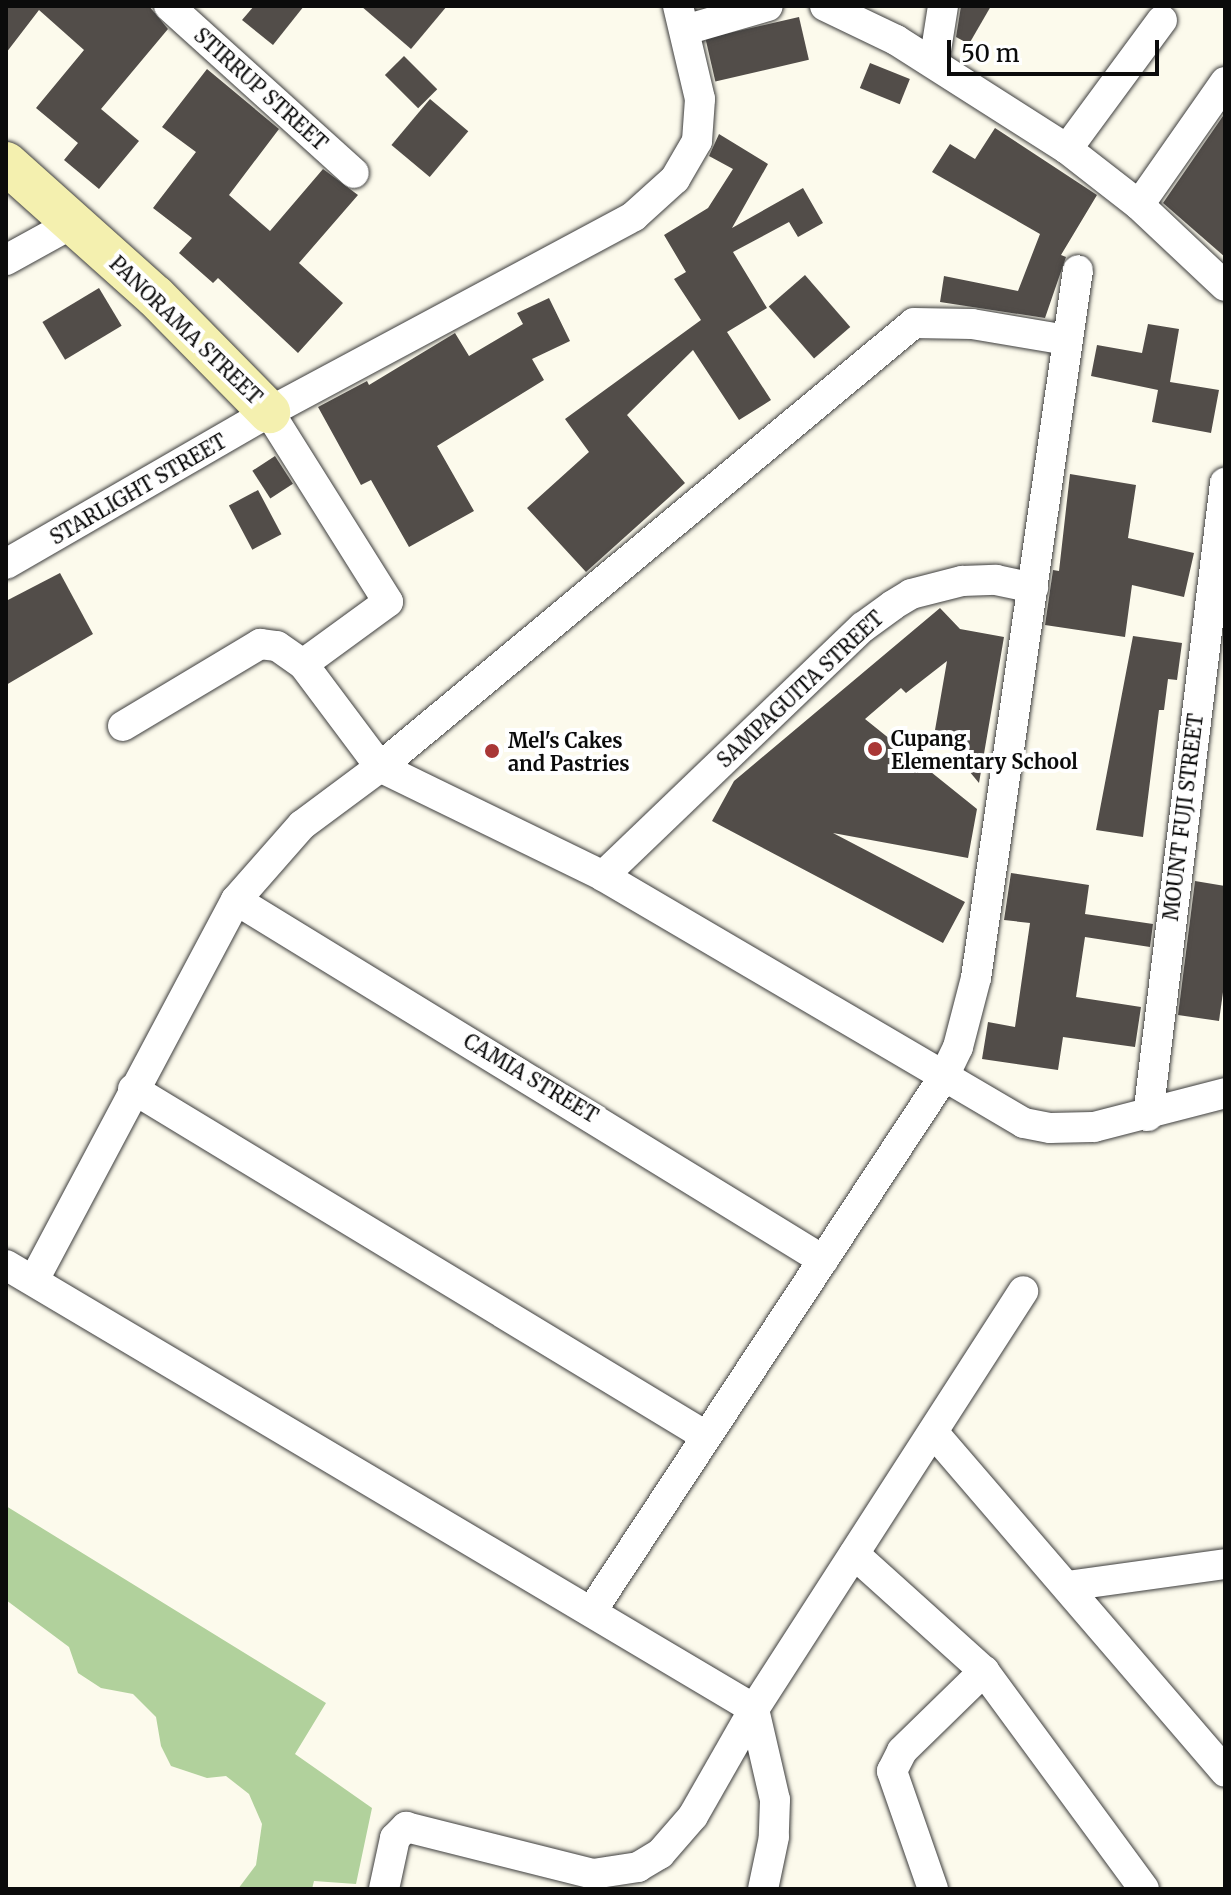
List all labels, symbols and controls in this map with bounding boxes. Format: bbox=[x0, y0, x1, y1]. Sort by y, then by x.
street label: STIRRUP STREET bbox=[189, 23, 333, 155]
scale bar bbox=[951, 24, 1163, 74]
text: 50 m bbox=[961, 38, 1020, 69]
street label: PANORAMA STREET bbox=[105, 251, 267, 409]
street label: STARLIGHT STREET bbox=[46, 429, 230, 549]
street label: SAMPAGUITA STREET bbox=[712, 606, 888, 772]
street label: MOUNT FUJI STREET bbox=[1158, 712, 1208, 922]
place label: Cupang Elementary School bbox=[891, 726, 1078, 773]
place label: Mel's Cakes and Pastries bbox=[508, 728, 630, 775]
marker: Cupang Elementary School bbox=[866, 740, 884, 758]
marker: Mel's Cakes and Pastries bbox=[483, 742, 501, 760]
street label: CAMIA STREET bbox=[459, 1028, 603, 1128]

